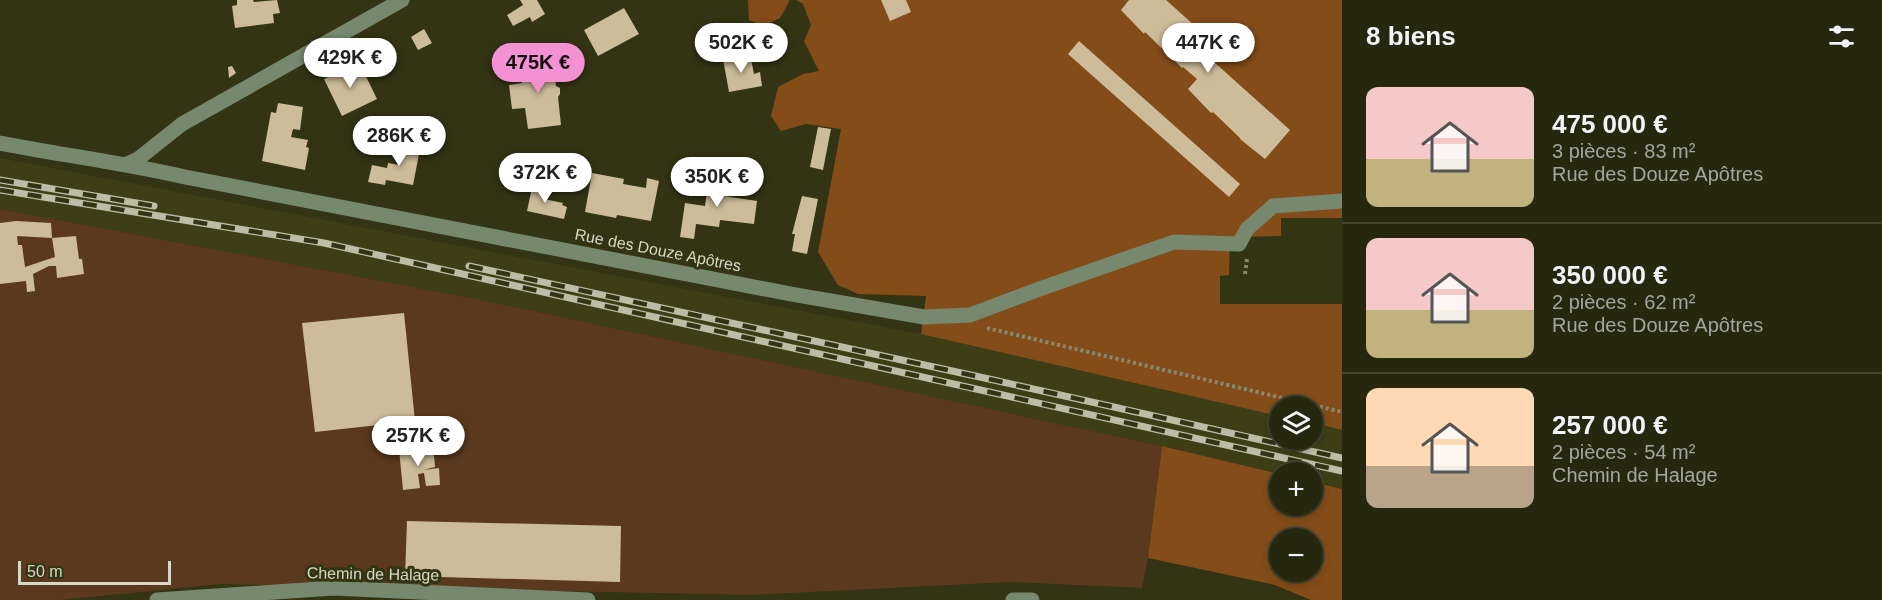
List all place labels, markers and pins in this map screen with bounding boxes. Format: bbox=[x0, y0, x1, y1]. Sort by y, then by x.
pin: 502K € bbox=[692, 23, 790, 74]
pin: 447K € bbox=[1159, 23, 1257, 74]
pin: 429K € bbox=[301, 38, 399, 89]
pin: 475K € bbox=[489, 43, 587, 94]
pin: 286K € bbox=[350, 116, 448, 167]
pin: 372K € bbox=[496, 153, 594, 204]
pin: 350K € bbox=[668, 157, 766, 208]
pin: 257K € bbox=[369, 416, 467, 467]

